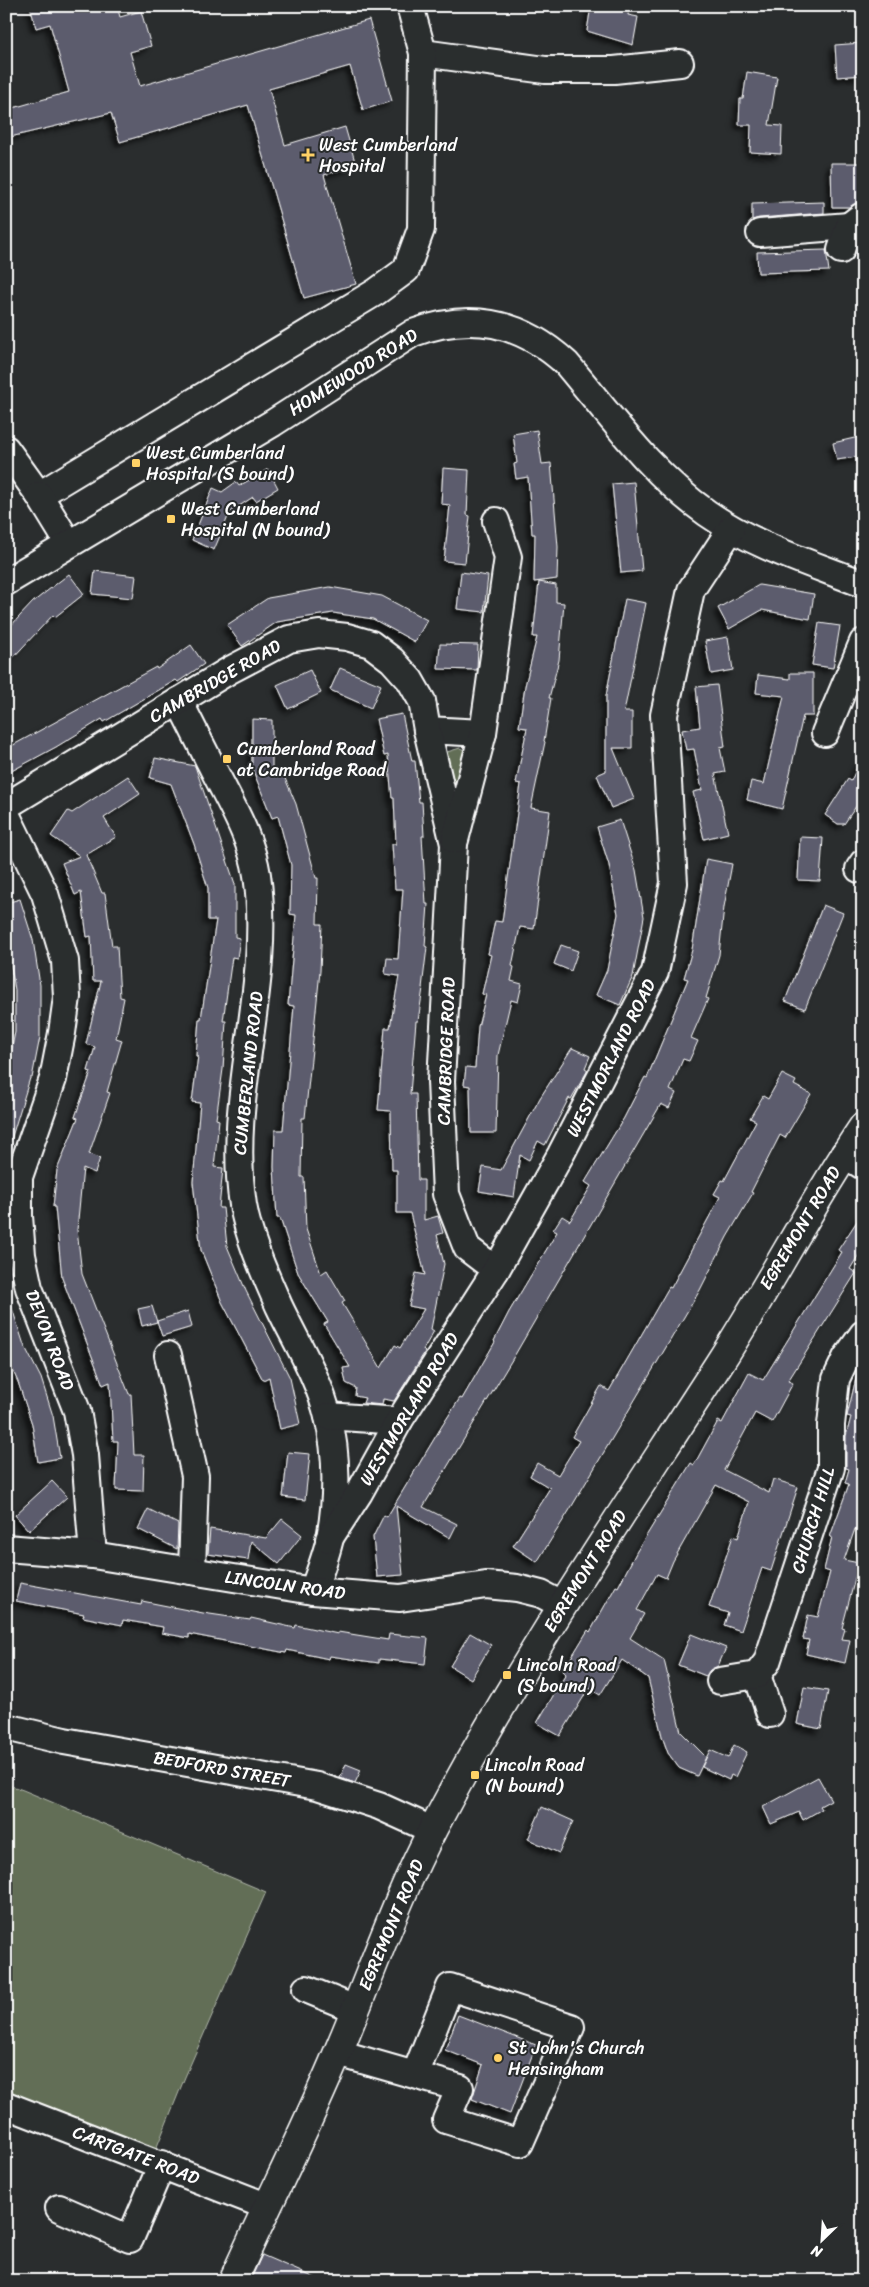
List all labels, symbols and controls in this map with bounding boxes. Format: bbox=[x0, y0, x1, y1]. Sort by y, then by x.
place label: West Cumberland Hospital bbox=[319, 129, 458, 182]
marker: West Cumberland Hospital bbox=[301, 148, 315, 162]
street label: HOMEWOOD ROAD bbox=[282, 319, 424, 425]
place label: West Cumberland Hospital (S bound) bbox=[146, 437, 295, 490]
marker: West Cumberland Hospital (S bound) bbox=[130, 457, 142, 469]
place label: West Cumberland Hospital (N bound) bbox=[181, 493, 331, 546]
marker: West Cumberland Hospital (N bound) bbox=[165, 513, 177, 525]
street label: CAMBRIDGE ROAD bbox=[143, 630, 287, 732]
place label: Cumberland Road at Cambridge Road bbox=[237, 733, 387, 786]
marker: Cumberland Road at Cambridge Road bbox=[221, 753, 233, 765]
street label: WESTMORLAND ROAD bbox=[557, 973, 665, 1143]
street label: CAMBRIDGE ROAD bbox=[427, 976, 465, 1126]
street label: CUMBERLAND ROAD bbox=[224, 989, 273, 1156]
street label: EGREMONT ROAD bbox=[750, 1160, 850, 1296]
street label: DEVON ROAD bbox=[16, 1285, 84, 1395]
street label: WESTMORLAND ROAD bbox=[350, 1326, 468, 1492]
street label: CHURCH HILL bbox=[782, 1462, 845, 1577]
street label: EGREMONT ROAD bbox=[534, 1503, 636, 1639]
street label: LINCOLN ROAD bbox=[223, 1561, 347, 1609]
place label: Lincoln Road (S bound) bbox=[517, 1649, 617, 1702]
marker: Lincoln Road (S bound) bbox=[501, 1669, 513, 1681]
street label: BEDFORD STREET bbox=[151, 1741, 294, 1797]
place label: Lincoln Road (N bound) bbox=[485, 1749, 585, 1802]
marker: Lincoln Road (N bound) bbox=[469, 1769, 481, 1781]
street label: EGREMONT ROAD bbox=[349, 1854, 433, 1996]
place label: St John's Church Hensingham bbox=[508, 2032, 644, 2085]
marker: St John's Church Hensingham bbox=[492, 2052, 504, 2064]
street label: CARTGATE ROAD bbox=[68, 2116, 204, 2194]
north arrow bbox=[796, 2214, 846, 2264]
text: N bbox=[807, 2238, 827, 2265]

